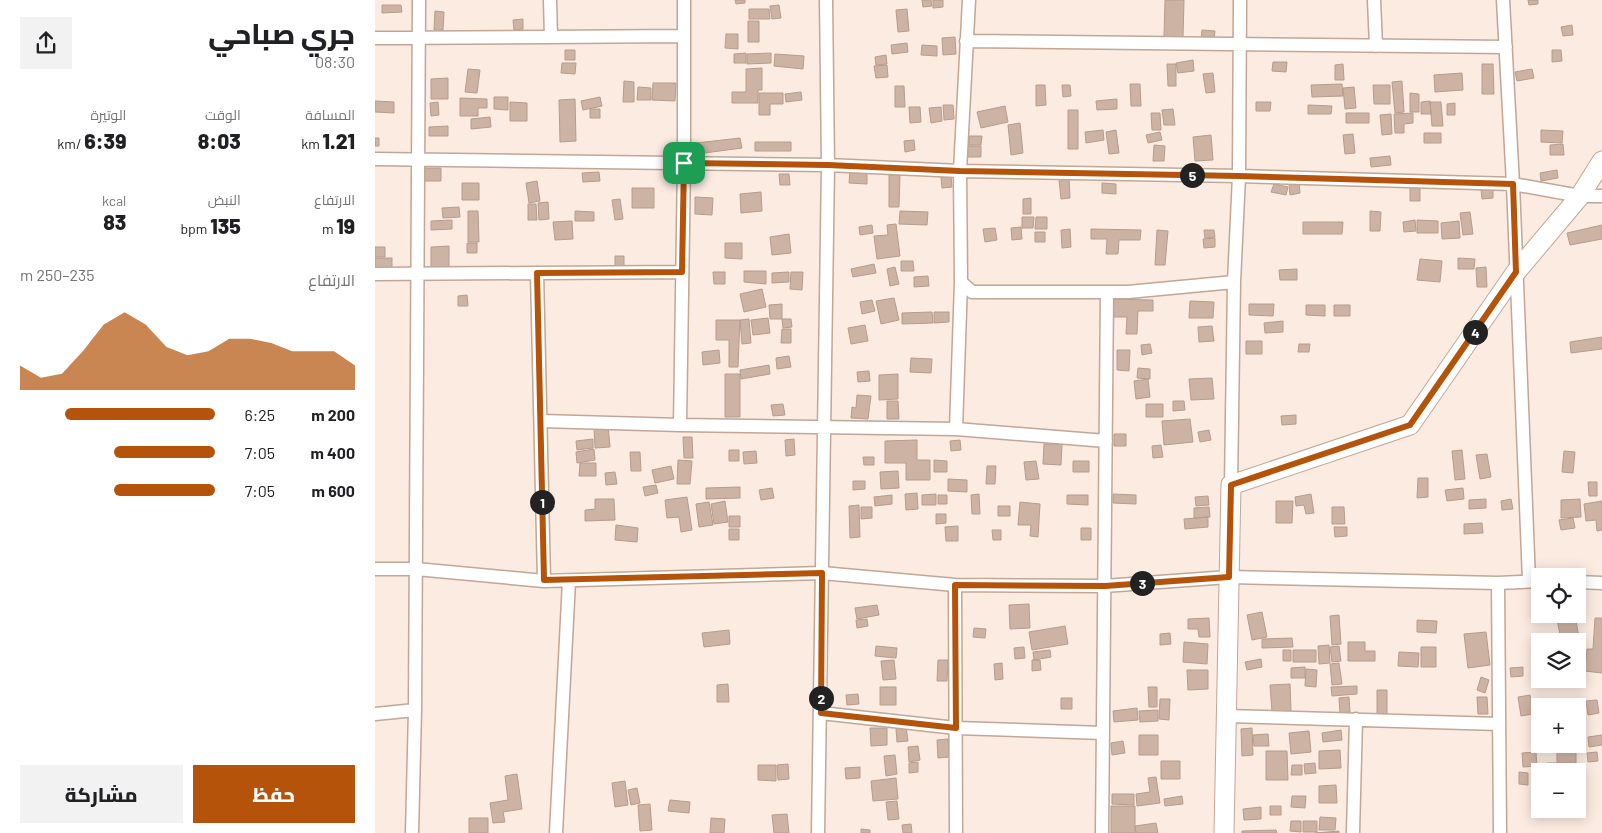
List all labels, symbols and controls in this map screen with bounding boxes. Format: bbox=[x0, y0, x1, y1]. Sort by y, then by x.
text: جري صباحي bbox=[208, 16, 355, 50]
button: share bbox=[20, 17, 72, 69]
text: 08:30 bbox=[315, 52, 355, 71]
text: الوتيرة bbox=[90, 106, 126, 123]
text: الوقت bbox=[205, 106, 241, 123]
text: المسافة bbox=[305, 106, 355, 123]
text: 6:39 bbox=[84, 128, 126, 153]
text: 8:03 bbox=[198, 128, 241, 153]
text: 1.21 bbox=[323, 128, 355, 153]
text: /km bbox=[57, 135, 84, 152]
text: km bbox=[301, 135, 323, 152]
pin bbox=[663, 142, 705, 184]
icon: arrive bbox=[670, 149, 698, 177]
pin: 5 bbox=[1179, 162, 1205, 188]
text: 5 bbox=[1189, 167, 1196, 184]
text: النبض bbox=[208, 191, 241, 208]
text: الارتفاع bbox=[314, 191, 355, 208]
text: kcal bbox=[102, 192, 126, 209]
text: 83 bbox=[103, 209, 126, 234]
text: 135 bbox=[210, 213, 241, 238]
text: 19 bbox=[336, 213, 355, 238]
text: bpm bbox=[180, 220, 210, 237]
text: m bbox=[322, 220, 336, 237]
text: 235–250 m bbox=[20, 265, 94, 284]
text: الارتفاع bbox=[308, 270, 355, 289]
pin: 4 bbox=[1463, 320, 1487, 344]
text: 4 bbox=[1471, 324, 1480, 341]
text: 6:25 bbox=[245, 405, 275, 424]
text: 200 m bbox=[311, 405, 355, 424]
text: 7:05 bbox=[245, 443, 275, 462]
text: 400 m bbox=[311, 443, 355, 462]
text: 7:05 bbox=[245, 481, 275, 500]
text: 600 m bbox=[312, 481, 355, 500]
pin: 1 bbox=[529, 490, 555, 514]
text: 1 bbox=[540, 494, 545, 511]
map controls bbox=[1531, 568, 1586, 818]
button: locate bbox=[1531, 568, 1586, 623]
pin: 3 bbox=[1129, 570, 1155, 596]
text: 3 bbox=[1139, 575, 1146, 592]
button: layers bbox=[1531, 633, 1586, 688]
pin: 2 bbox=[809, 686, 833, 710]
text: 2 bbox=[818, 690, 825, 707]
button: + bbox=[1531, 698, 1586, 753]
button: − bbox=[1531, 763, 1586, 818]
button: مشاركة bbox=[20, 765, 183, 823]
button: حفظ bbox=[193, 765, 355, 823]

